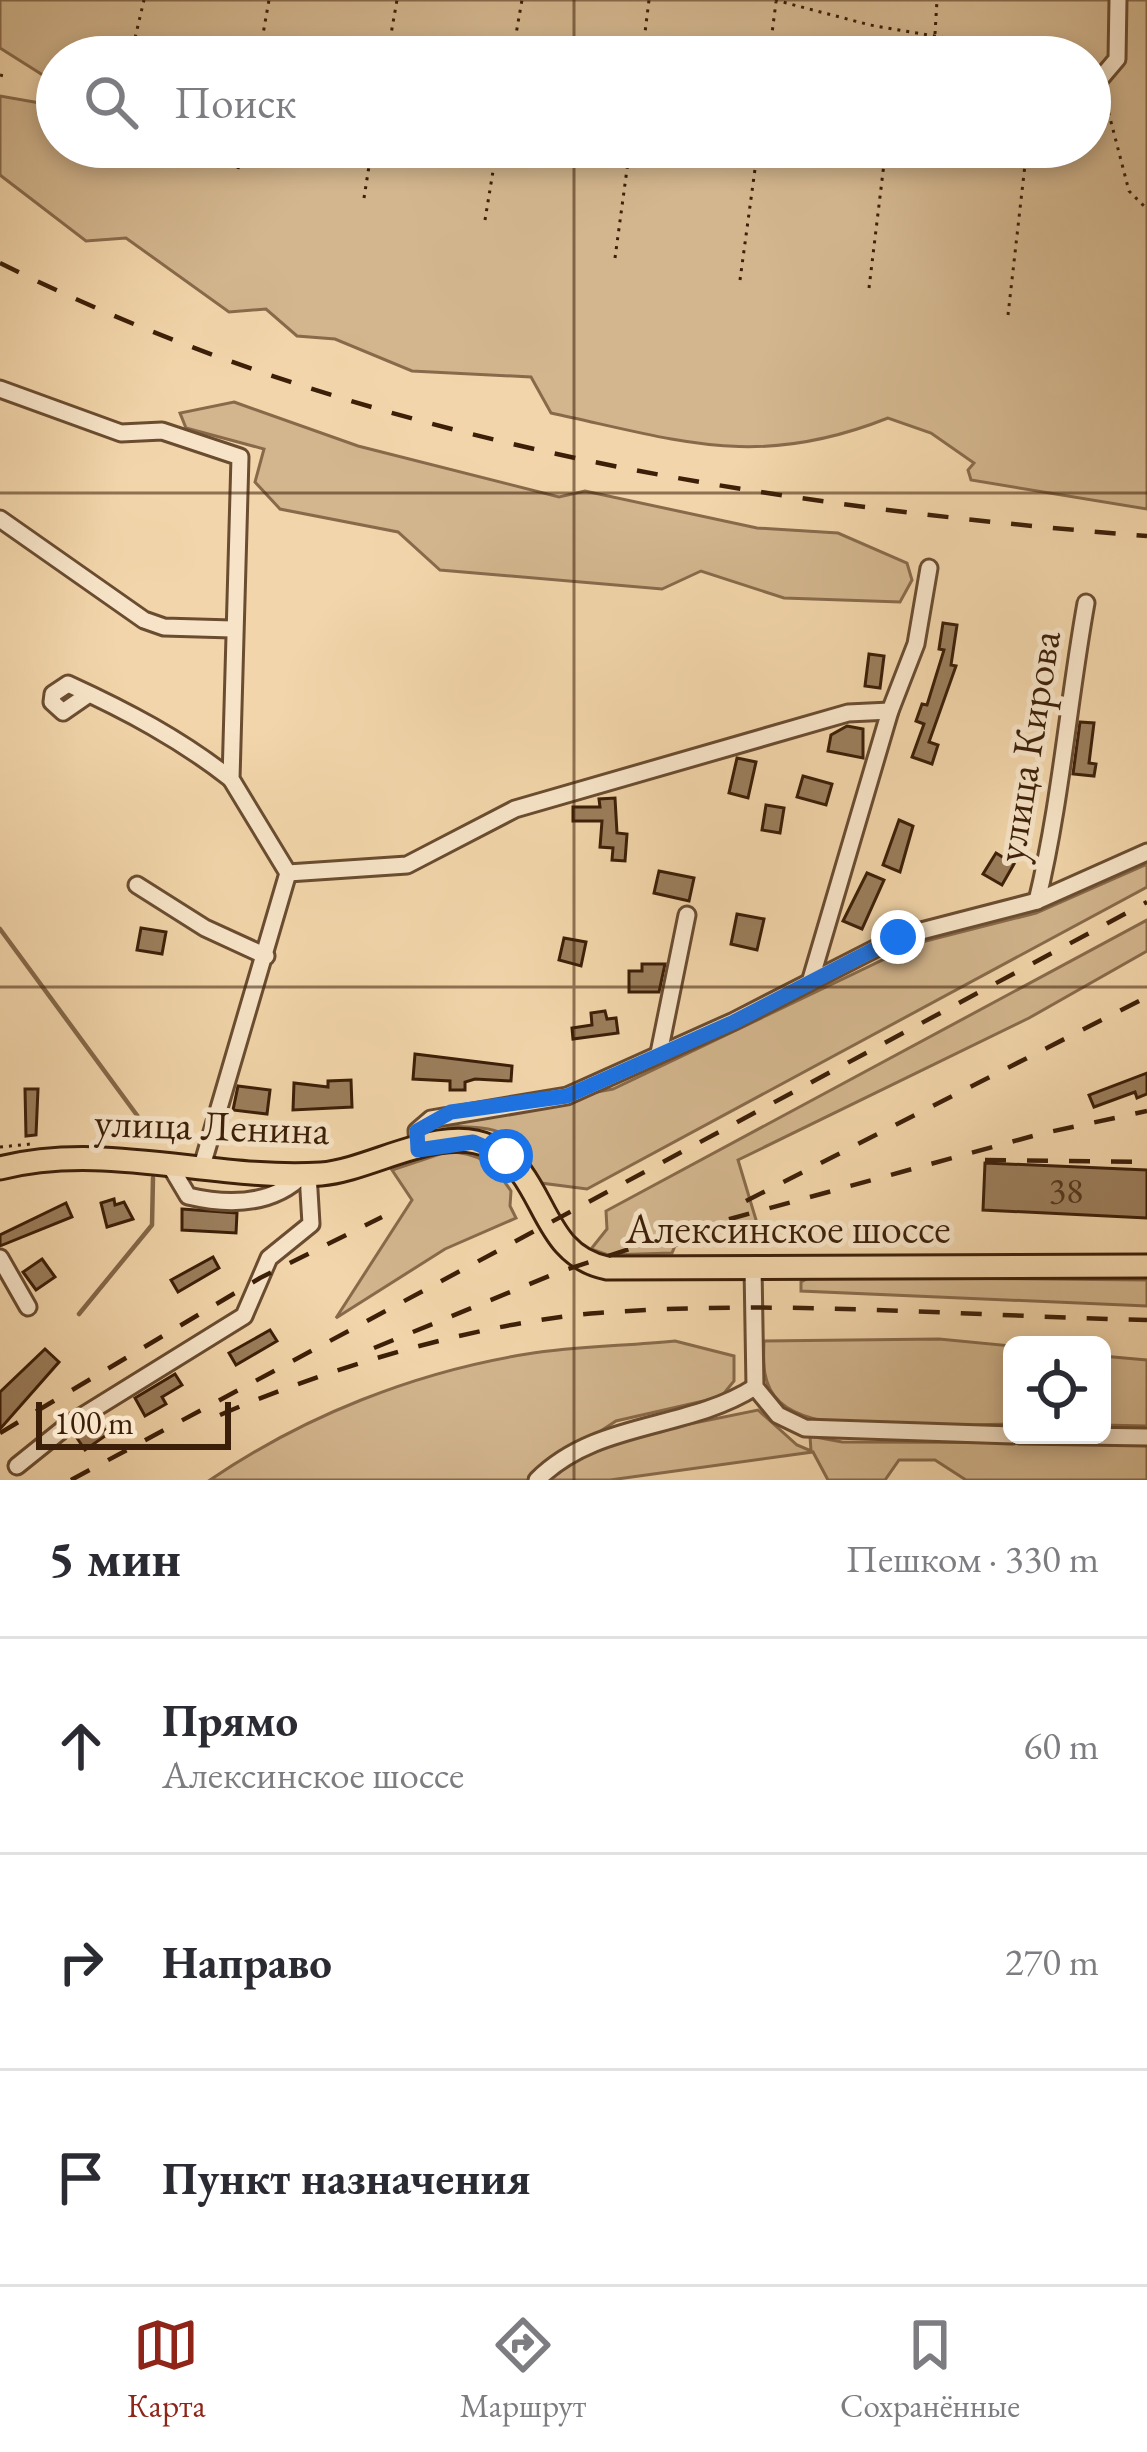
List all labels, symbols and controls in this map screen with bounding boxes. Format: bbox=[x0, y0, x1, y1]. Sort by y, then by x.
search box bbox=[36, 36, 1111, 168]
icon: search bbox=[78, 69, 144, 135]
text: Поиск bbox=[174, 73, 296, 131]
street label: улица Кирова bbox=[982, 626, 1073, 866]
route end bbox=[871, 910, 925, 964]
street label: улица Ленина bbox=[93, 1094, 331, 1157]
route start bbox=[479, 1129, 533, 1183]
house number: 38 bbox=[1049, 1167, 1083, 1214]
street label: Алексинское шоссе bbox=[624, 1201, 951, 1256]
map controls bbox=[1003, 1336, 1111, 1444]
button: locate bbox=[1003, 1336, 1111, 1444]
scale bar bbox=[36, 1396, 231, 1449]
text: 100 m bbox=[54, 1401, 134, 1444]
text: 5 мин bbox=[48, 1525, 181, 1591]
text: Пешком · 330 m bbox=[846, 1533, 1099, 1584]
text: Прямо bbox=[162, 1691, 298, 1749]
icon: ahead bbox=[48, 1713, 114, 1779]
text: 60 m bbox=[1023, 1720, 1099, 1771]
text: Алексинское шоссе bbox=[162, 1749, 464, 1800]
icon: right bbox=[48, 1929, 114, 1995]
text: Направо bbox=[162, 1933, 332, 1991]
text: 270 m bbox=[1005, 1936, 1099, 1987]
icon: arrive bbox=[48, 2145, 114, 2211]
text: Пункт назначения bbox=[162, 2149, 531, 2207]
tab: Карта bbox=[127, 2312, 206, 2427]
tab: Маршрут bbox=[460, 2312, 586, 2427]
tab: Сохранённые bbox=[840, 2312, 1020, 2427]

